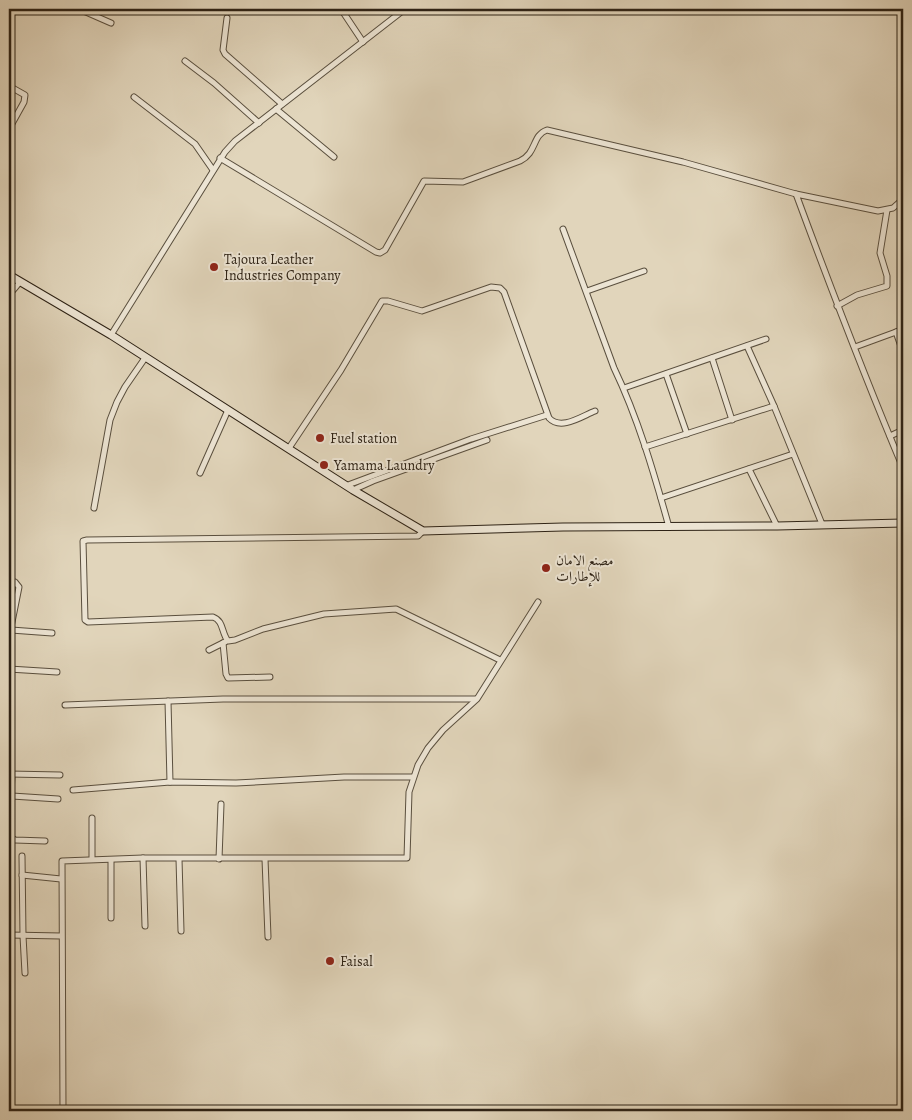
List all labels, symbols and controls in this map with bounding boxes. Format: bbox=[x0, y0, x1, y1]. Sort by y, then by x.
place label: Tajoura Leather Industries Company bbox=[224, 250, 341, 285]
marker: Tajoura Leather Industries Company bbox=[208, 261, 220, 273]
place label: Fuel station bbox=[330, 429, 398, 448]
marker: Fuel station bbox=[314, 432, 326, 444]
place label: Yamama Laundry bbox=[333, 456, 435, 475]
marker: Yamama Laundry bbox=[318, 459, 330, 471]
place label: مصنع الامان للإطارات bbox=[556, 551, 613, 587]
marker: مصنع الامان للإطارات bbox=[540, 562, 552, 574]
place label: Faisal bbox=[340, 952, 373, 971]
marker: Faisal bbox=[324, 955, 336, 967]

